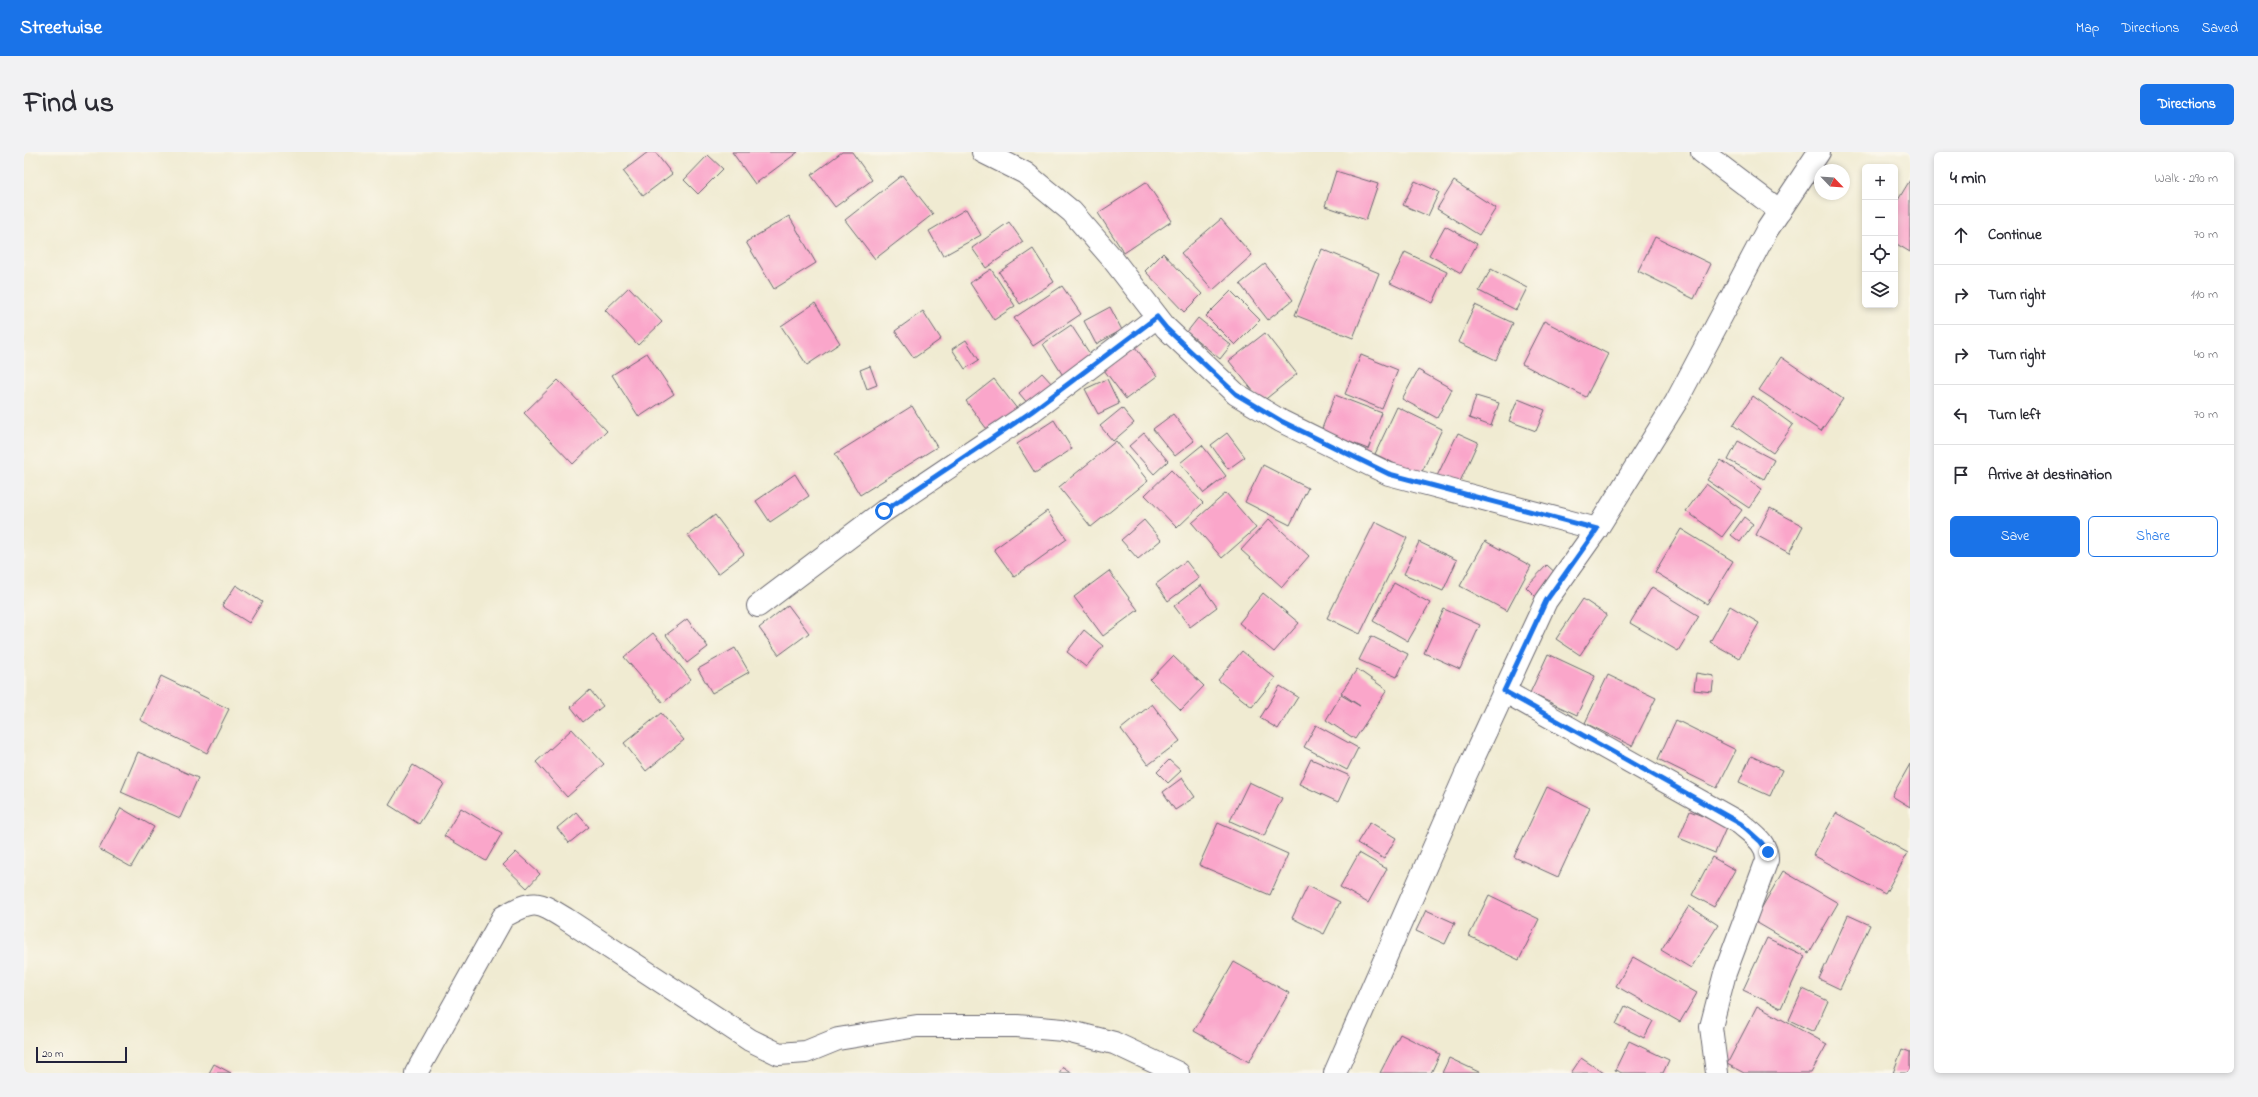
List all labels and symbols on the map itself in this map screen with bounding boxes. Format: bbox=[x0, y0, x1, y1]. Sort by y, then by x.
north arrow bbox=[1814, 164, 1850, 200]
route start bbox=[875, 502, 893, 520]
route end bbox=[1759, 843, 1777, 861]
scale bar bbox=[36, 1045, 127, 1064]

